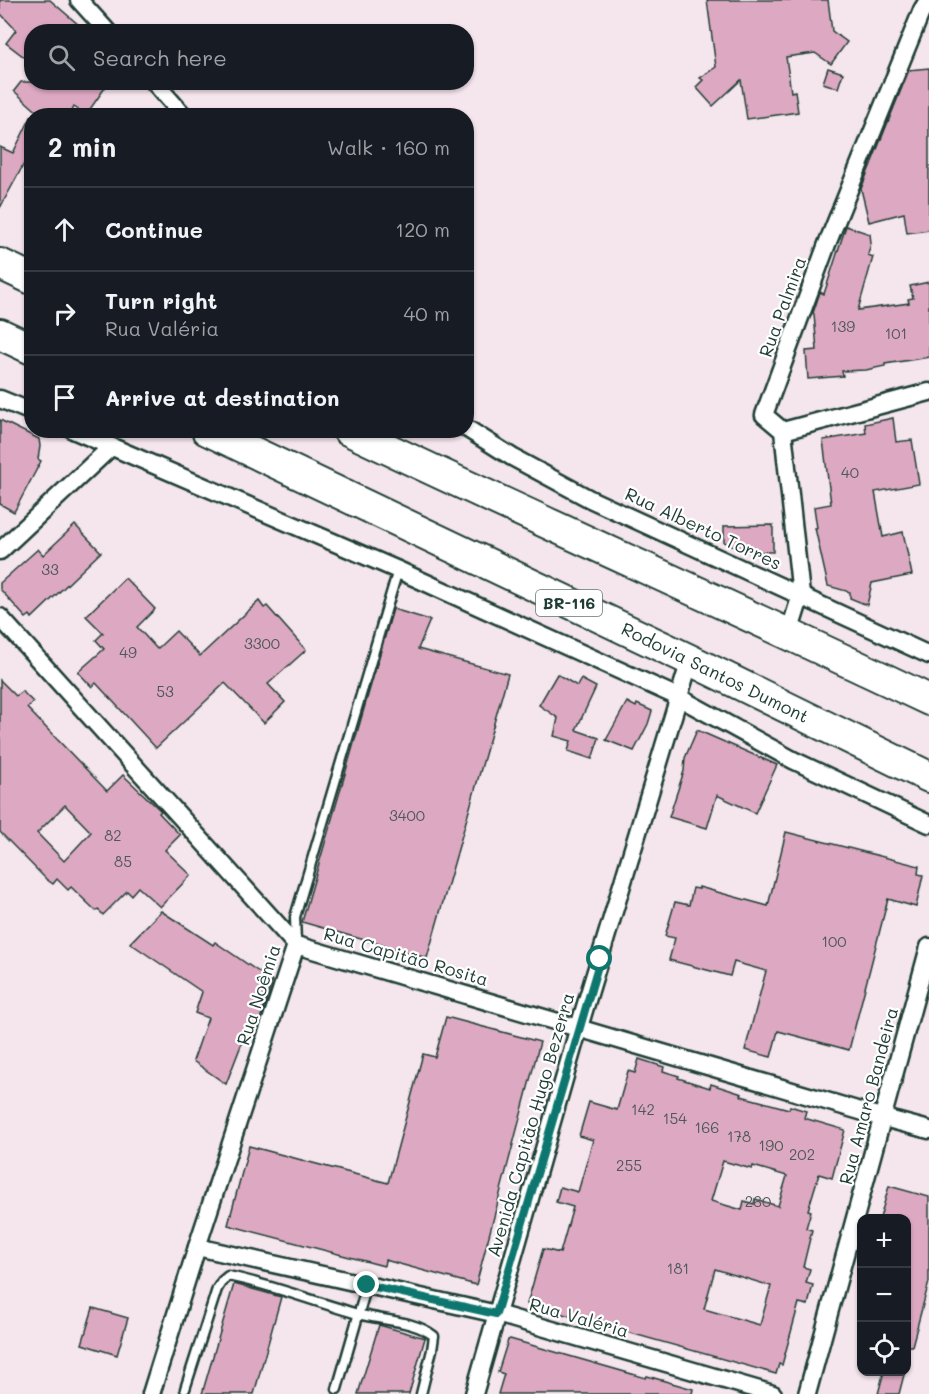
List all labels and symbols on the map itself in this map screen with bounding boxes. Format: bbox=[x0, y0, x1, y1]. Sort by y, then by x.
street label: Rua Palmira bbox=[753, 253, 811, 360]
house number: 139 bbox=[831, 316, 855, 336]
house number: 101 bbox=[885, 323, 907, 343]
house number: 40 bbox=[841, 462, 859, 482]
street label: Rua Alberto Torres bbox=[621, 481, 786, 575]
house number: 33 bbox=[41, 559, 59, 579]
road number: BR-116 bbox=[536, 590, 602, 616]
street label: Rodovia Santos Dumont bbox=[618, 616, 813, 728]
house number: 3300 bbox=[244, 633, 280, 653]
house number: 49 bbox=[119, 642, 137, 662]
house number: 53 bbox=[156, 681, 174, 701]
house number: 3400 bbox=[389, 805, 425, 825]
house number: 82 bbox=[104, 825, 122, 845]
house number: 85 bbox=[114, 851, 132, 871]
street label: Rua Capitão Rosita bbox=[321, 921, 491, 991]
house number: 100 bbox=[821, 931, 847, 951]
street label: Rua Noêmia bbox=[230, 941, 286, 1048]
route start bbox=[586, 945, 612, 971]
street label: Avenida Capitão Hugo Bezerra bbox=[481, 990, 579, 1260]
street label: Rua Amaro Bandeira bbox=[833, 1004, 903, 1187]
house number: 142 bbox=[631, 1099, 655, 1119]
house number: 154 bbox=[663, 1108, 687, 1128]
house number: 166 bbox=[695, 1117, 719, 1137]
house number: 178 bbox=[727, 1126, 751, 1146]
house number: 190 bbox=[759, 1135, 783, 1155]
house number: 202 bbox=[789, 1144, 815, 1164]
house number: 255 bbox=[616, 1155, 642, 1175]
house number: 260 bbox=[745, 1191, 771, 1211]
house number: 181 bbox=[667, 1258, 689, 1278]
route end bbox=[353, 1271, 379, 1297]
street label: Rua Valéria bbox=[527, 1291, 632, 1343]

